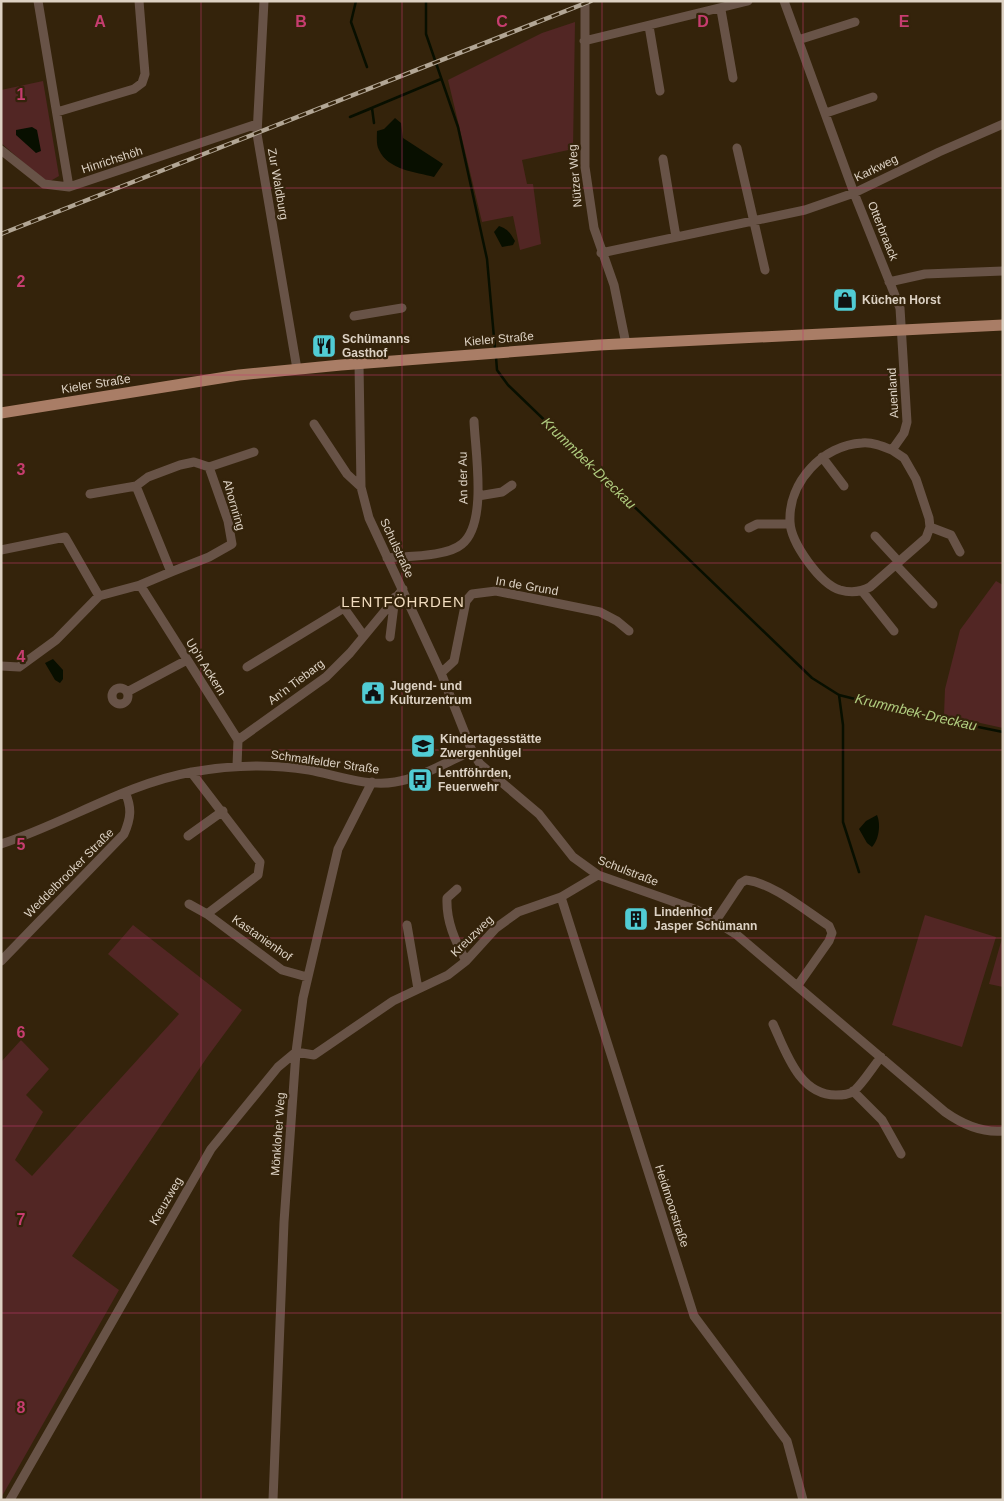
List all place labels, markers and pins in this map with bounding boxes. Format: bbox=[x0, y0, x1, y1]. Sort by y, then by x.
shop icon: Küchen Horst bbox=[832, 287, 858, 313]
place label: Küchen Horst bbox=[862, 293, 941, 307]
place label: Schümanns Gasthof bbox=[342, 332, 410, 360]
restaurant icon: Schümanns Gasthof bbox=[311, 333, 337, 359]
place label: Jugend- und Kulturzentrum bbox=[390, 679, 472, 707]
public building icon: Jugend- und Kulturzentrum bbox=[360, 680, 386, 706]
place label: Kindertagesstätte Zwergenhügel bbox=[440, 732, 542, 760]
school or university icon: Kindertagesstätte Zwergenhügel bbox=[410, 733, 436, 759]
place label: Lentföhrden, Feuerwehr bbox=[438, 766, 511, 794]
bus stop icon: Lentföhrden, Feuerwehr bbox=[407, 767, 433, 793]
place label: Lindenhof Jasper Schümann bbox=[654, 905, 757, 933]
building icon: Lindenhof Jasper Schümann bbox=[623, 906, 649, 932]

